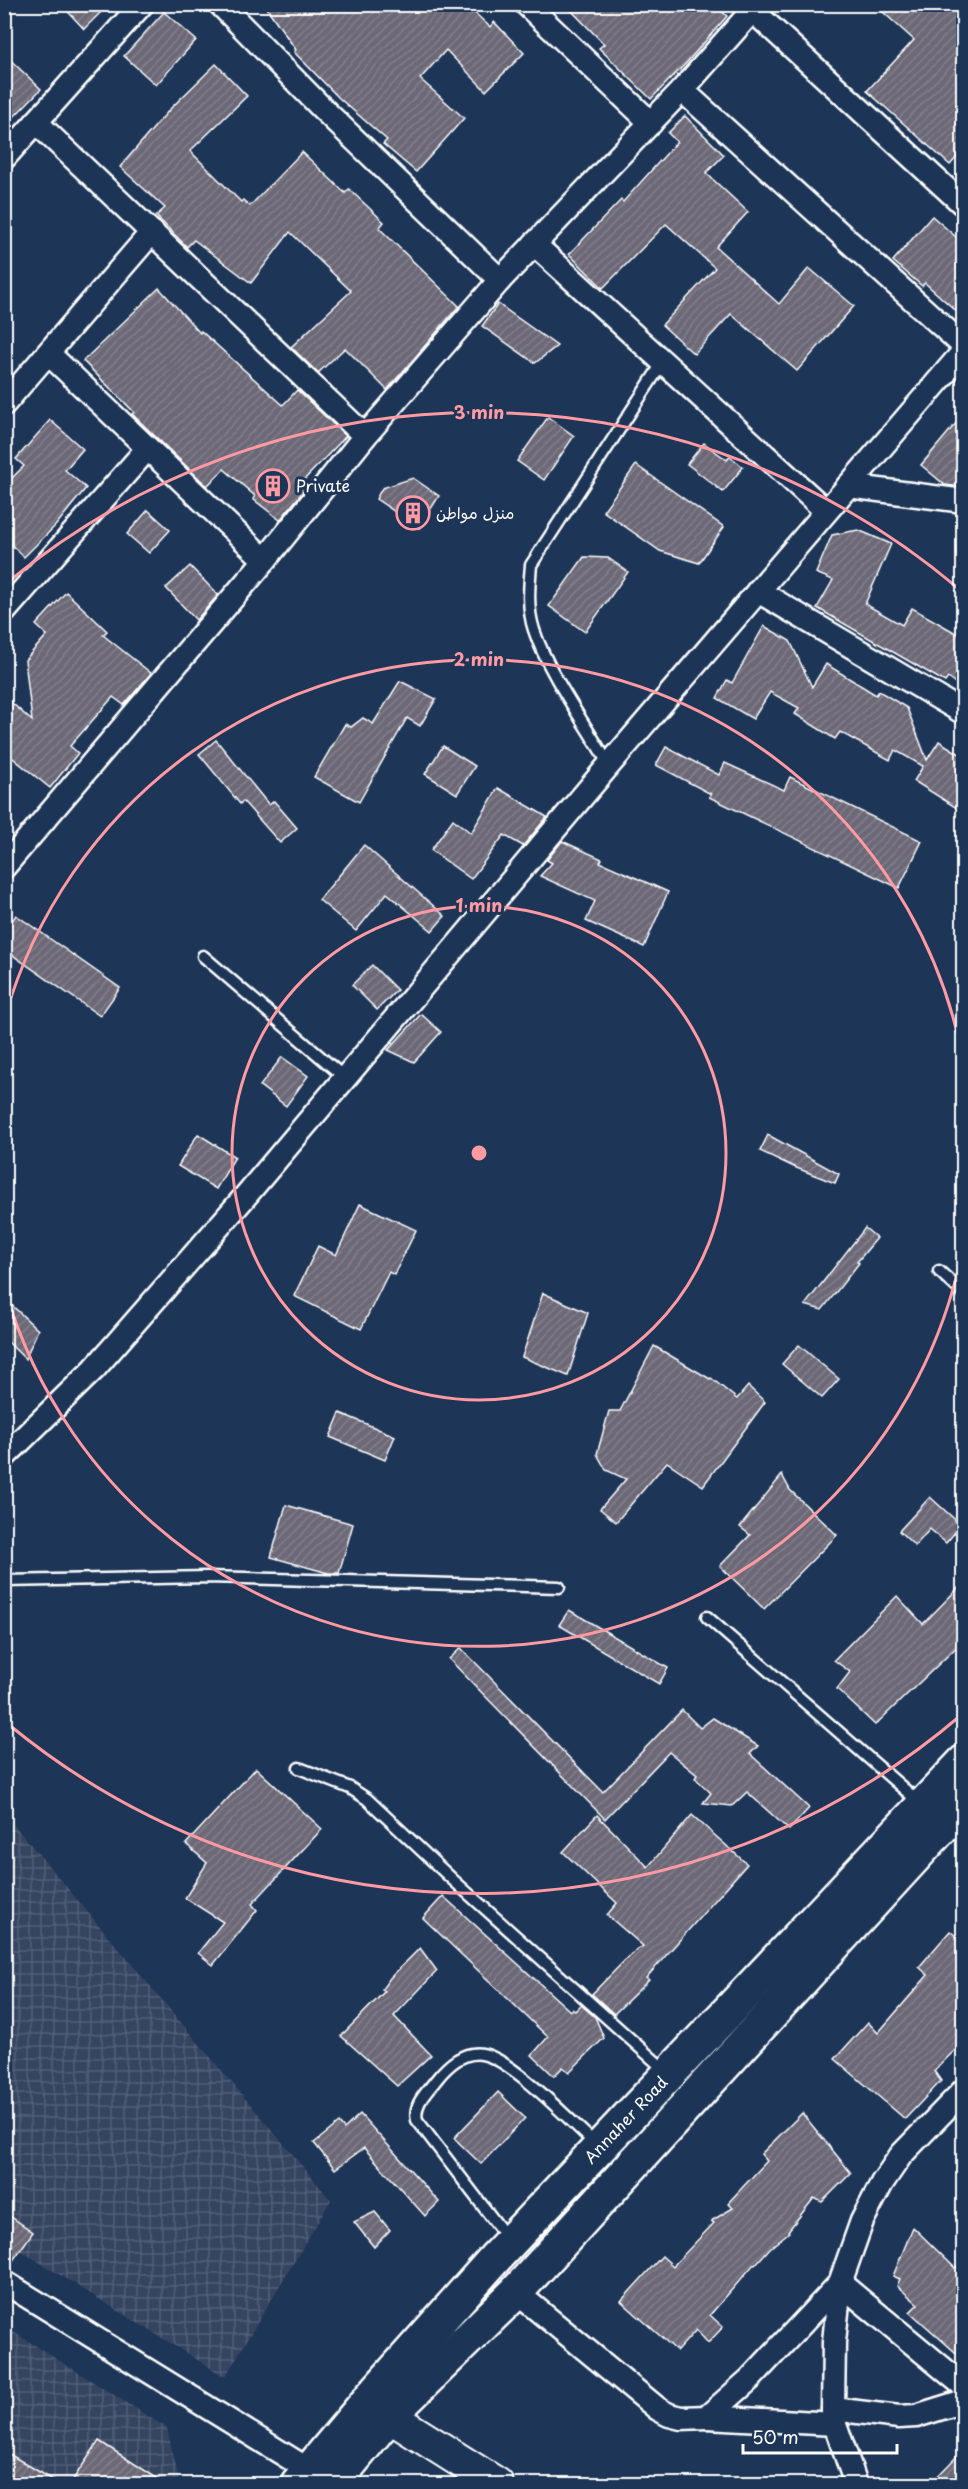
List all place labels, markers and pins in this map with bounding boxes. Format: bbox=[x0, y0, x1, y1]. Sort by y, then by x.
building icon: Private bbox=[255, 468, 291, 504]
place label: Private bbox=[296, 473, 350, 497]
building icon: منزل مواطن bbox=[395, 495, 431, 531]
place label: منزل مواطن bbox=[436, 500, 514, 524]
centre of rings bbox=[469, 1143, 489, 1163]

